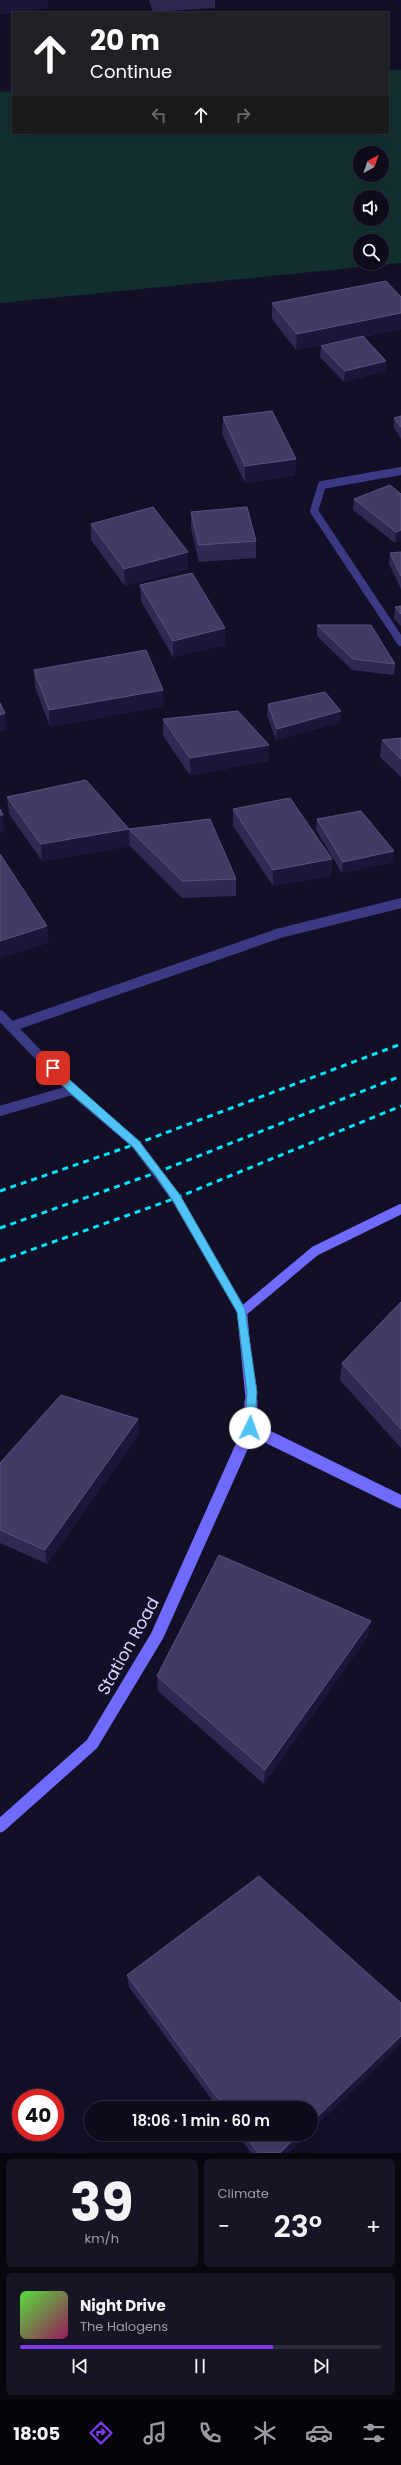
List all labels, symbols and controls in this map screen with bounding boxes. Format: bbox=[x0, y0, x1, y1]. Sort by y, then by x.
text: 20 m bbox=[90, 21, 160, 60]
icon: ahead bbox=[24, 28, 76, 80]
text: Continue bbox=[90, 59, 172, 84]
icon: left bbox=[148, 104, 170, 126]
icon: ahead bbox=[190, 104, 212, 126]
icon: right bbox=[232, 104, 254, 126]
north arrow bbox=[353, 146, 389, 182]
map controls bbox=[353, 146, 389, 270]
button: sound bbox=[353, 190, 389, 226]
button: search bbox=[353, 234, 389, 270]
pin bbox=[36, 1051, 70, 1085]
icon: arrive bbox=[42, 1057, 64, 1079]
position arrow bbox=[229, 1407, 271, 1449]
street label: Station Road bbox=[91, 1593, 165, 1699]
speed limit sign: 40 bbox=[12, 2089, 64, 2141]
text: 18:06 · 1 min · 60 m bbox=[132, 2110, 270, 2131]
text: 39 bbox=[70, 2166, 133, 2239]
text: Climate bbox=[218, 2184, 269, 2203]
text: 23° bbox=[274, 2205, 322, 2248]
text: − bbox=[218, 2211, 230, 2242]
text: + bbox=[366, 2211, 381, 2242]
text: km/h bbox=[84, 2229, 119, 2248]
text: Night Drive bbox=[80, 2295, 166, 2316]
text: The Halogens bbox=[80, 2317, 168, 2336]
icon: previous bbox=[69, 2355, 91, 2377]
icon: pause bbox=[189, 2355, 211, 2377]
icon: next bbox=[310, 2355, 332, 2377]
icon: directions bbox=[87, 2419, 115, 2447]
icon: music bbox=[141, 2419, 169, 2447]
icon: phone bbox=[196, 2419, 224, 2447]
icon: climate bbox=[251, 2419, 279, 2447]
icon: car bbox=[305, 2419, 333, 2447]
icon: filters bbox=[360, 2419, 388, 2447]
text: 18:05 bbox=[13, 2421, 60, 2446]

